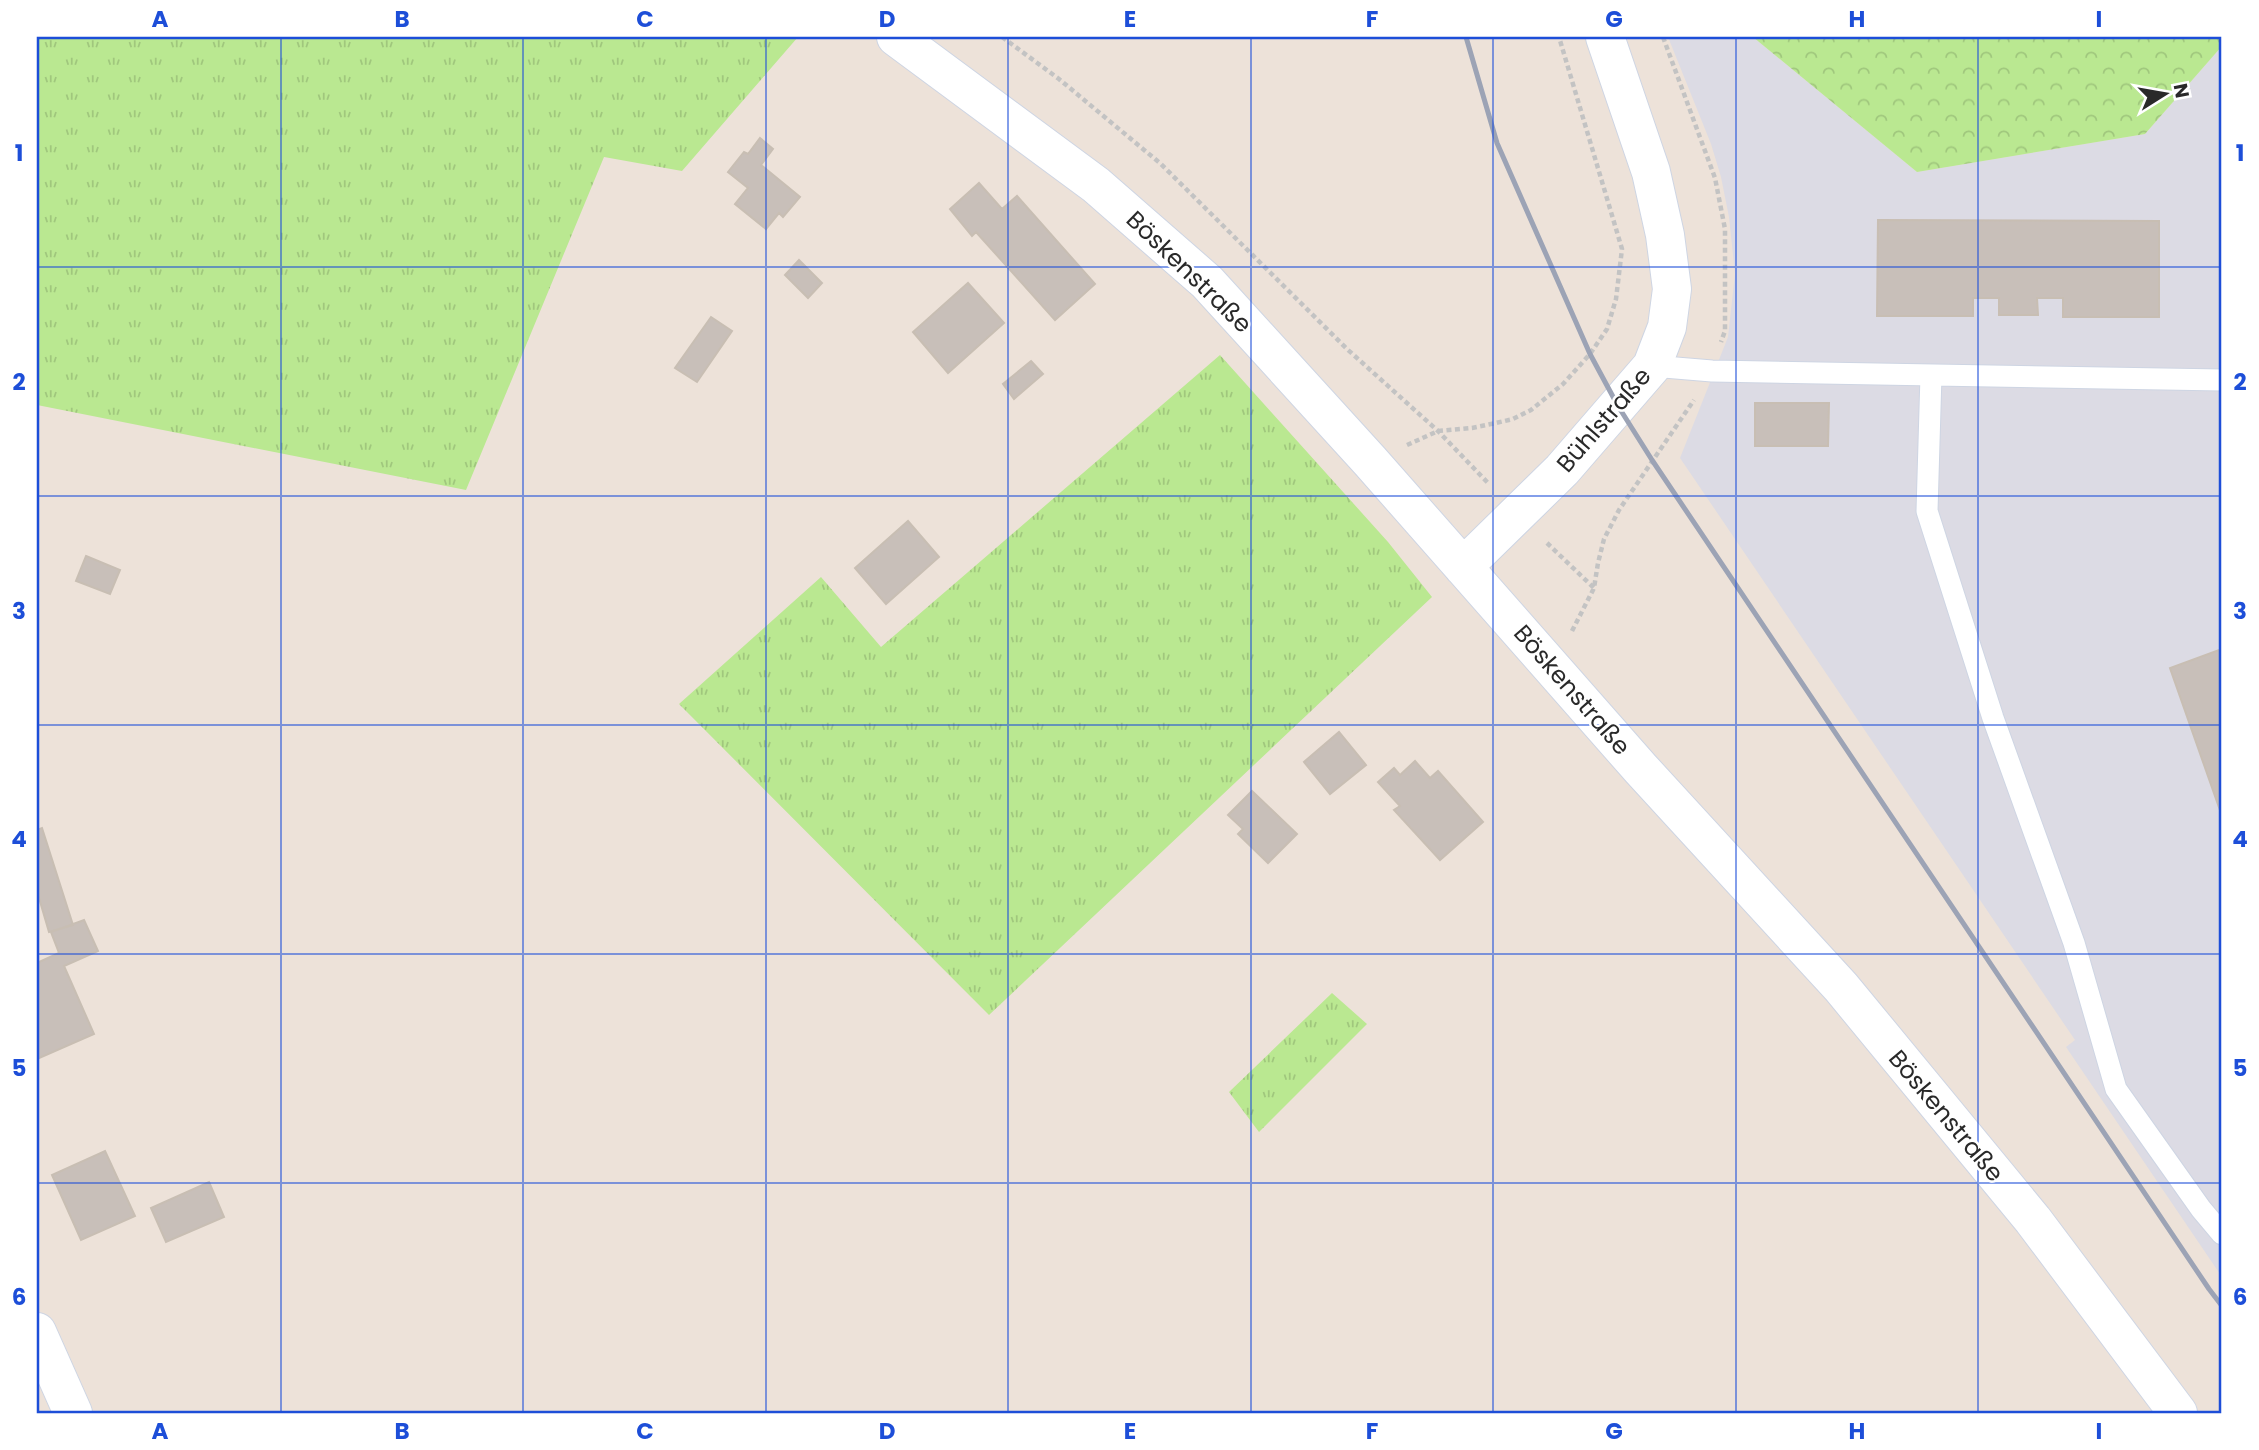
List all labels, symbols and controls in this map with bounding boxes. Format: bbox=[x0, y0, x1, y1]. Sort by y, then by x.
text: A bbox=[152, 3, 169, 35]
text: B bbox=[394, 3, 410, 35]
text: C bbox=[636, 3, 654, 35]
text: D bbox=[879, 3, 895, 35]
text: E bbox=[1124, 3, 1136, 35]
text: F bbox=[1366, 3, 1378, 35]
text: G bbox=[1605, 3, 1623, 35]
text: H bbox=[1849, 3, 1865, 35]
text: I bbox=[2096, 3, 2102, 35]
north arrow bbox=[2130, 60, 2200, 130]
text: N bbox=[2167, 81, 2196, 100]
text: 1 bbox=[15, 137, 23, 169]
text: 1 bbox=[2236, 137, 2244, 169]
street label: Böskenstraße bbox=[1119, 203, 1259, 340]
street label: Bühlstraße bbox=[1549, 360, 1658, 479]
text: 2 bbox=[12, 366, 26, 398]
text: 2 bbox=[2233, 366, 2247, 398]
text: 3 bbox=[12, 595, 26, 627]
text: 3 bbox=[2233, 595, 2247, 627]
street label: Böskenstraße bbox=[1506, 617, 1638, 762]
text: 4 bbox=[11, 823, 27, 855]
text: 4 bbox=[2232, 823, 2248, 855]
street label: Böskenstraße bbox=[1881, 1043, 2011, 1189]
text: 5 bbox=[12, 1052, 26, 1084]
text: 5 bbox=[2233, 1052, 2247, 1084]
text: 6 bbox=[12, 1281, 26, 1313]
text: 6 bbox=[2233, 1281, 2247, 1313]
text: A bbox=[152, 1415, 169, 1447]
text: B bbox=[394, 1415, 410, 1447]
text: C bbox=[636, 1415, 654, 1447]
text: D bbox=[879, 1415, 895, 1447]
text: E bbox=[1124, 1415, 1136, 1447]
text: F bbox=[1366, 1415, 1378, 1447]
text: G bbox=[1605, 1415, 1623, 1447]
text: H bbox=[1849, 1415, 1865, 1447]
text: I bbox=[2096, 1415, 2102, 1447]

